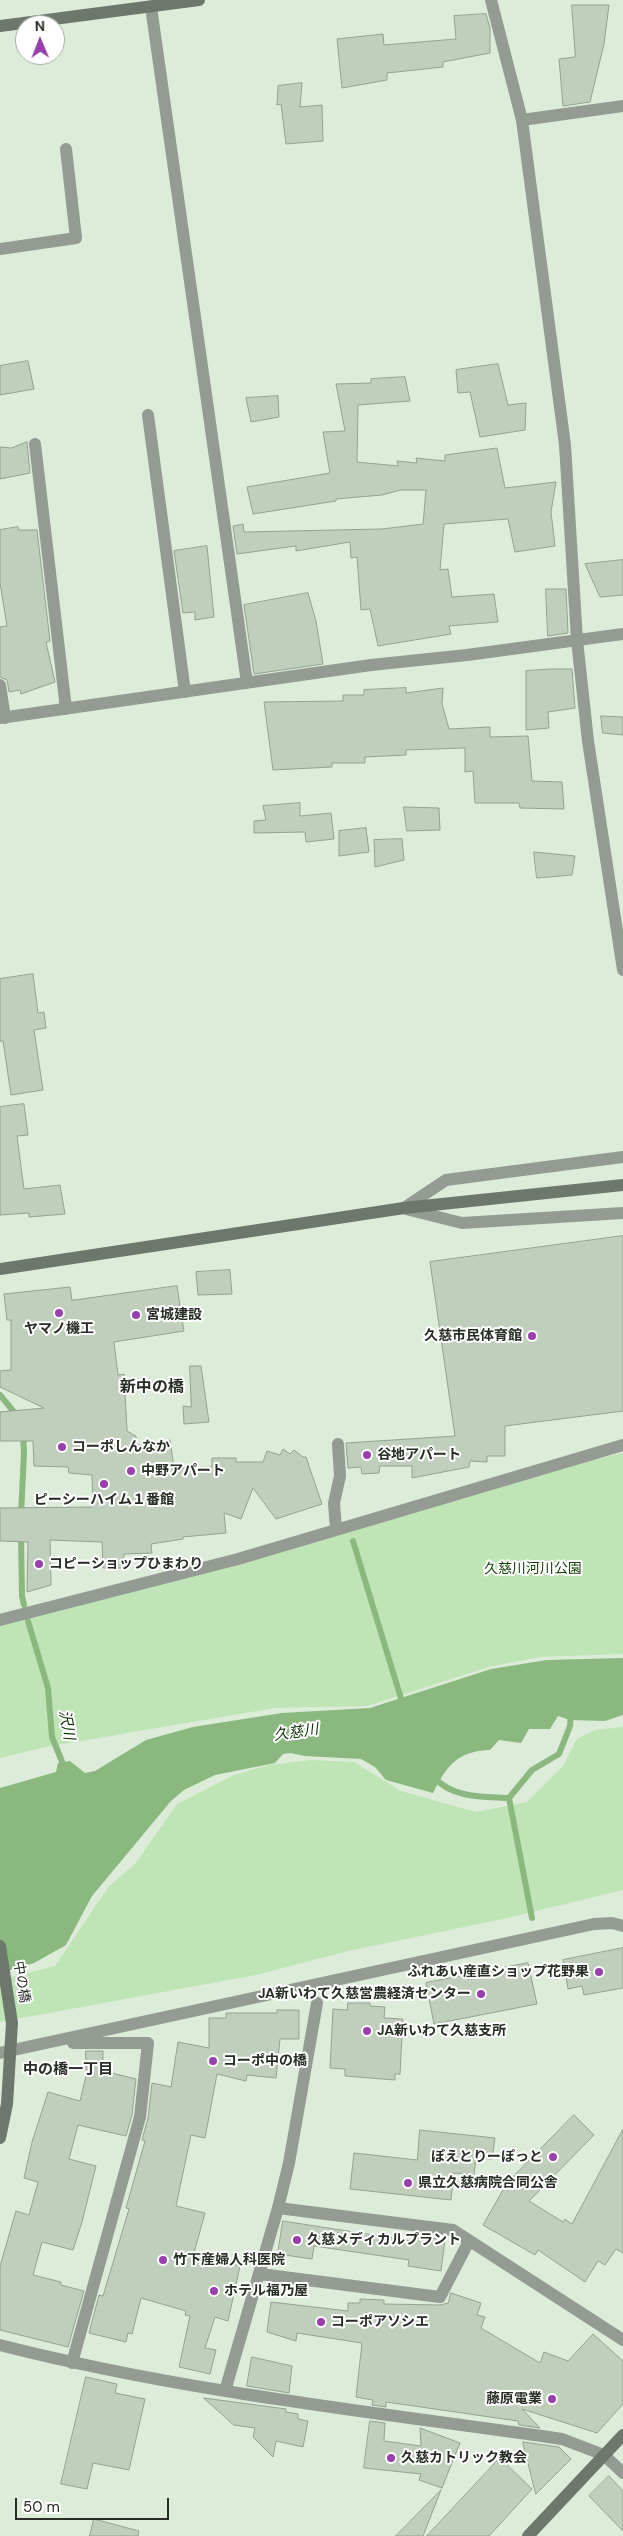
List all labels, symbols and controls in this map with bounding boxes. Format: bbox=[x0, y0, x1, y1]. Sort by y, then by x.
north arrow bbox=[15, 15, 65, 65]
text: N bbox=[34, 17, 45, 35]
marker: ヤマノ機工 bbox=[53, 1307, 65, 1319]
place label: 宮城建設 bbox=[146, 1307, 202, 1323]
marker: 宮城建設 bbox=[130, 1309, 142, 1321]
place label: ヤマノ機工 bbox=[24, 1321, 94, 1337]
place label: 久慈市民体育館 bbox=[424, 1328, 522, 1344]
marker: 久慈市民体育館 bbox=[526, 1330, 538, 1342]
district label: 新中の橋 bbox=[120, 1378, 184, 1398]
place label: コーポしんなか bbox=[72, 1439, 170, 1455]
marker: コーポしんなか bbox=[56, 1441, 68, 1453]
place label: 谷地アパート bbox=[377, 1447, 461, 1463]
marker: 谷地アパート bbox=[361, 1449, 373, 1461]
place label: 中野アパート bbox=[141, 1463, 225, 1479]
marker: 中野アパート bbox=[125, 1465, 137, 1477]
marker: ピーシーハイム１番館 bbox=[98, 1478, 110, 1490]
place label: ピーシーハイム１番館 bbox=[34, 1492, 174, 1508]
place label: コピーショップひまわり bbox=[49, 1556, 203, 1572]
marker: コピーショップひまわり bbox=[33, 1558, 45, 1570]
park label: 久慈川河川公園 bbox=[484, 1561, 582, 1577]
water label: 沢川 bbox=[55, 1709, 77, 1741]
water label: 久慈川 bbox=[272, 1721, 320, 1745]
street label: 中の橋 bbox=[9, 1960, 33, 2004]
place label: ふれあい産直ショップ花野果 bbox=[407, 1964, 589, 1980]
marker: ふれあい産直ショップ花野果 bbox=[593, 1966, 605, 1978]
place label: JA新いわて久慈営農経済センター bbox=[258, 1986, 471, 2002]
marker: JA新いわて久慈営農経済センター bbox=[475, 1988, 487, 2000]
place label: JA新いわて久慈支所 bbox=[377, 2023, 506, 2039]
marker: JA新いわて久慈支所 bbox=[361, 2025, 373, 2037]
place label: コーポ中の橋 bbox=[223, 2053, 307, 2069]
marker: コーポ中の橋 bbox=[207, 2055, 219, 2067]
district label: 中の橋一丁目 bbox=[23, 2061, 113, 2079]
place label: ぽえとりーぽっと bbox=[431, 2149, 543, 2165]
marker: ぽえとりーぽっと bbox=[547, 2151, 559, 2163]
place label: 県立久慈病院合同公舎 bbox=[418, 2175, 558, 2191]
marker: 県立久慈病院合同公舎 bbox=[402, 2177, 414, 2189]
place label: 久慈メディカルプラント bbox=[307, 2232, 461, 2248]
marker: 久慈メディカルプラント bbox=[291, 2234, 303, 2246]
place label: 竹下産婦人科医院 bbox=[173, 2252, 285, 2268]
marker: 竹下産婦人科医院 bbox=[157, 2254, 169, 2266]
place label: ホテル福乃屋 bbox=[224, 2283, 308, 2299]
marker: ホテル福乃屋 bbox=[208, 2285, 220, 2297]
place label: コーポアソシエ bbox=[331, 2314, 429, 2330]
marker: コーポアソシエ bbox=[315, 2316, 327, 2328]
place label: 藤原電業 bbox=[486, 2391, 542, 2407]
marker: 藤原電業 bbox=[546, 2393, 558, 2405]
place label: 久慈カトリック教会 bbox=[401, 2450, 527, 2466]
marker: 久慈カトリック教会 bbox=[385, 2452, 397, 2464]
scale bar bbox=[18, 2488, 171, 2520]
text: 50 m bbox=[23, 2497, 60, 2517]

